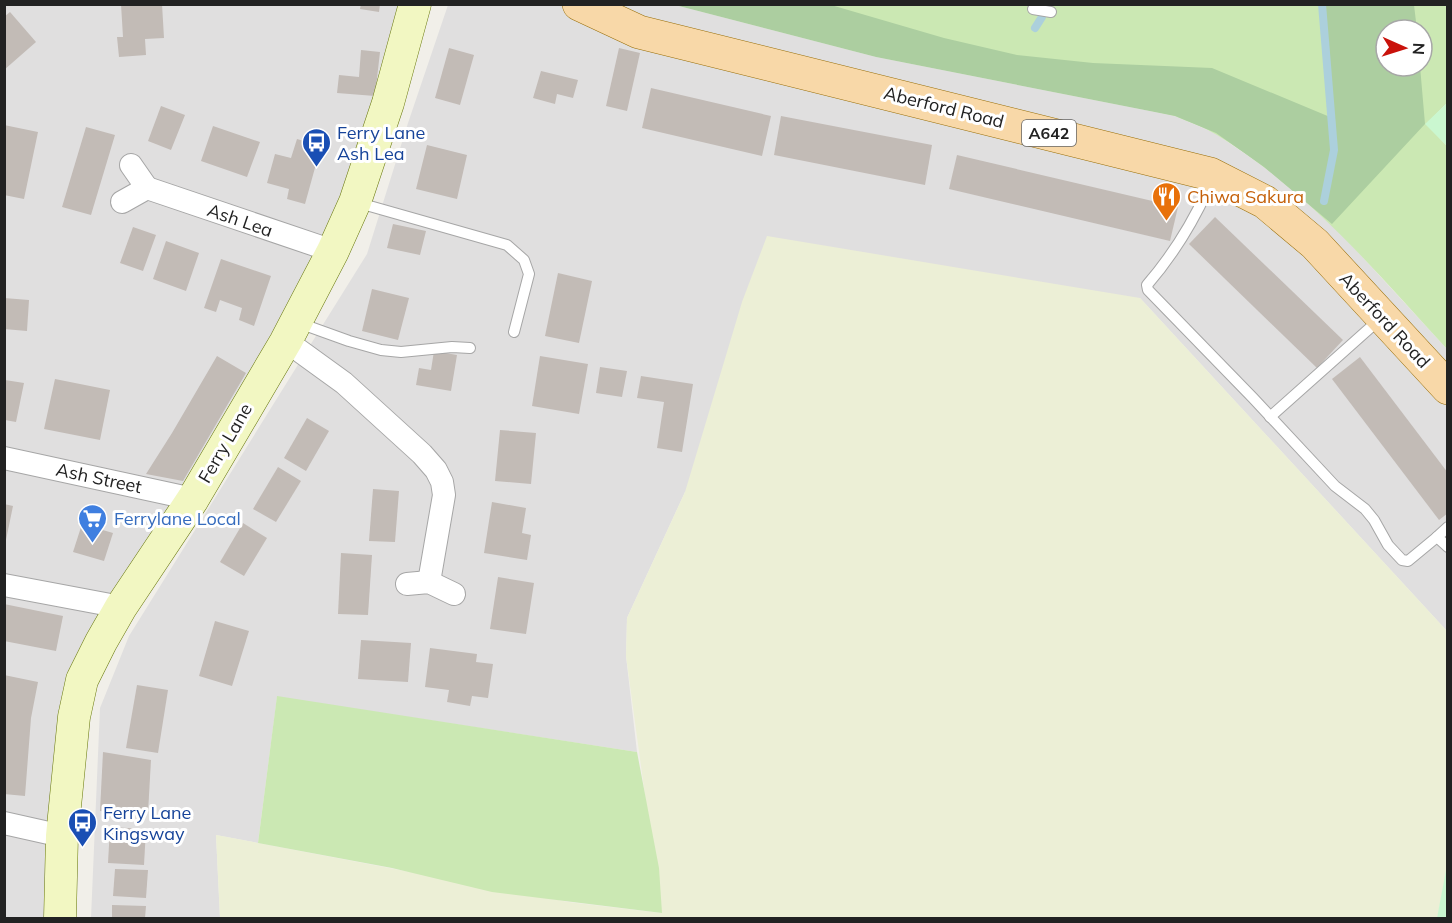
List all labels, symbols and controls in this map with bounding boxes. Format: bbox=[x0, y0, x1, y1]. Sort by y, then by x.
north arrow bbox=[1374, 18, 1434, 78]
text: N bbox=[1409, 42, 1429, 55]
street label: Aberford Road bbox=[882, 81, 1006, 133]
road number: A642 bbox=[1022, 120, 1076, 146]
place label: Ferry Lane Ash Lea bbox=[337, 121, 425, 165]
bus stop icon: Ferry Lane Ash Lea bbox=[300, 126, 332, 168]
restaurant icon: Chiwa Sakura bbox=[1150, 180, 1182, 222]
place label: Chiwa Sakura bbox=[1187, 185, 1304, 208]
street label: Ash Lea bbox=[204, 198, 276, 242]
street label: Aberford Road bbox=[1335, 267, 1435, 373]
street label: Ferry Lane bbox=[193, 399, 257, 487]
street label: Ash Street bbox=[54, 458, 144, 498]
supermarket icon: Ferrylane Local bbox=[77, 502, 109, 544]
place label: Ferrylane Local bbox=[114, 507, 241, 530]
place label: Ferry Lane Kingsway bbox=[103, 801, 191, 845]
bus stop icon: Ferry Lane Kingsway bbox=[66, 806, 98, 848]

